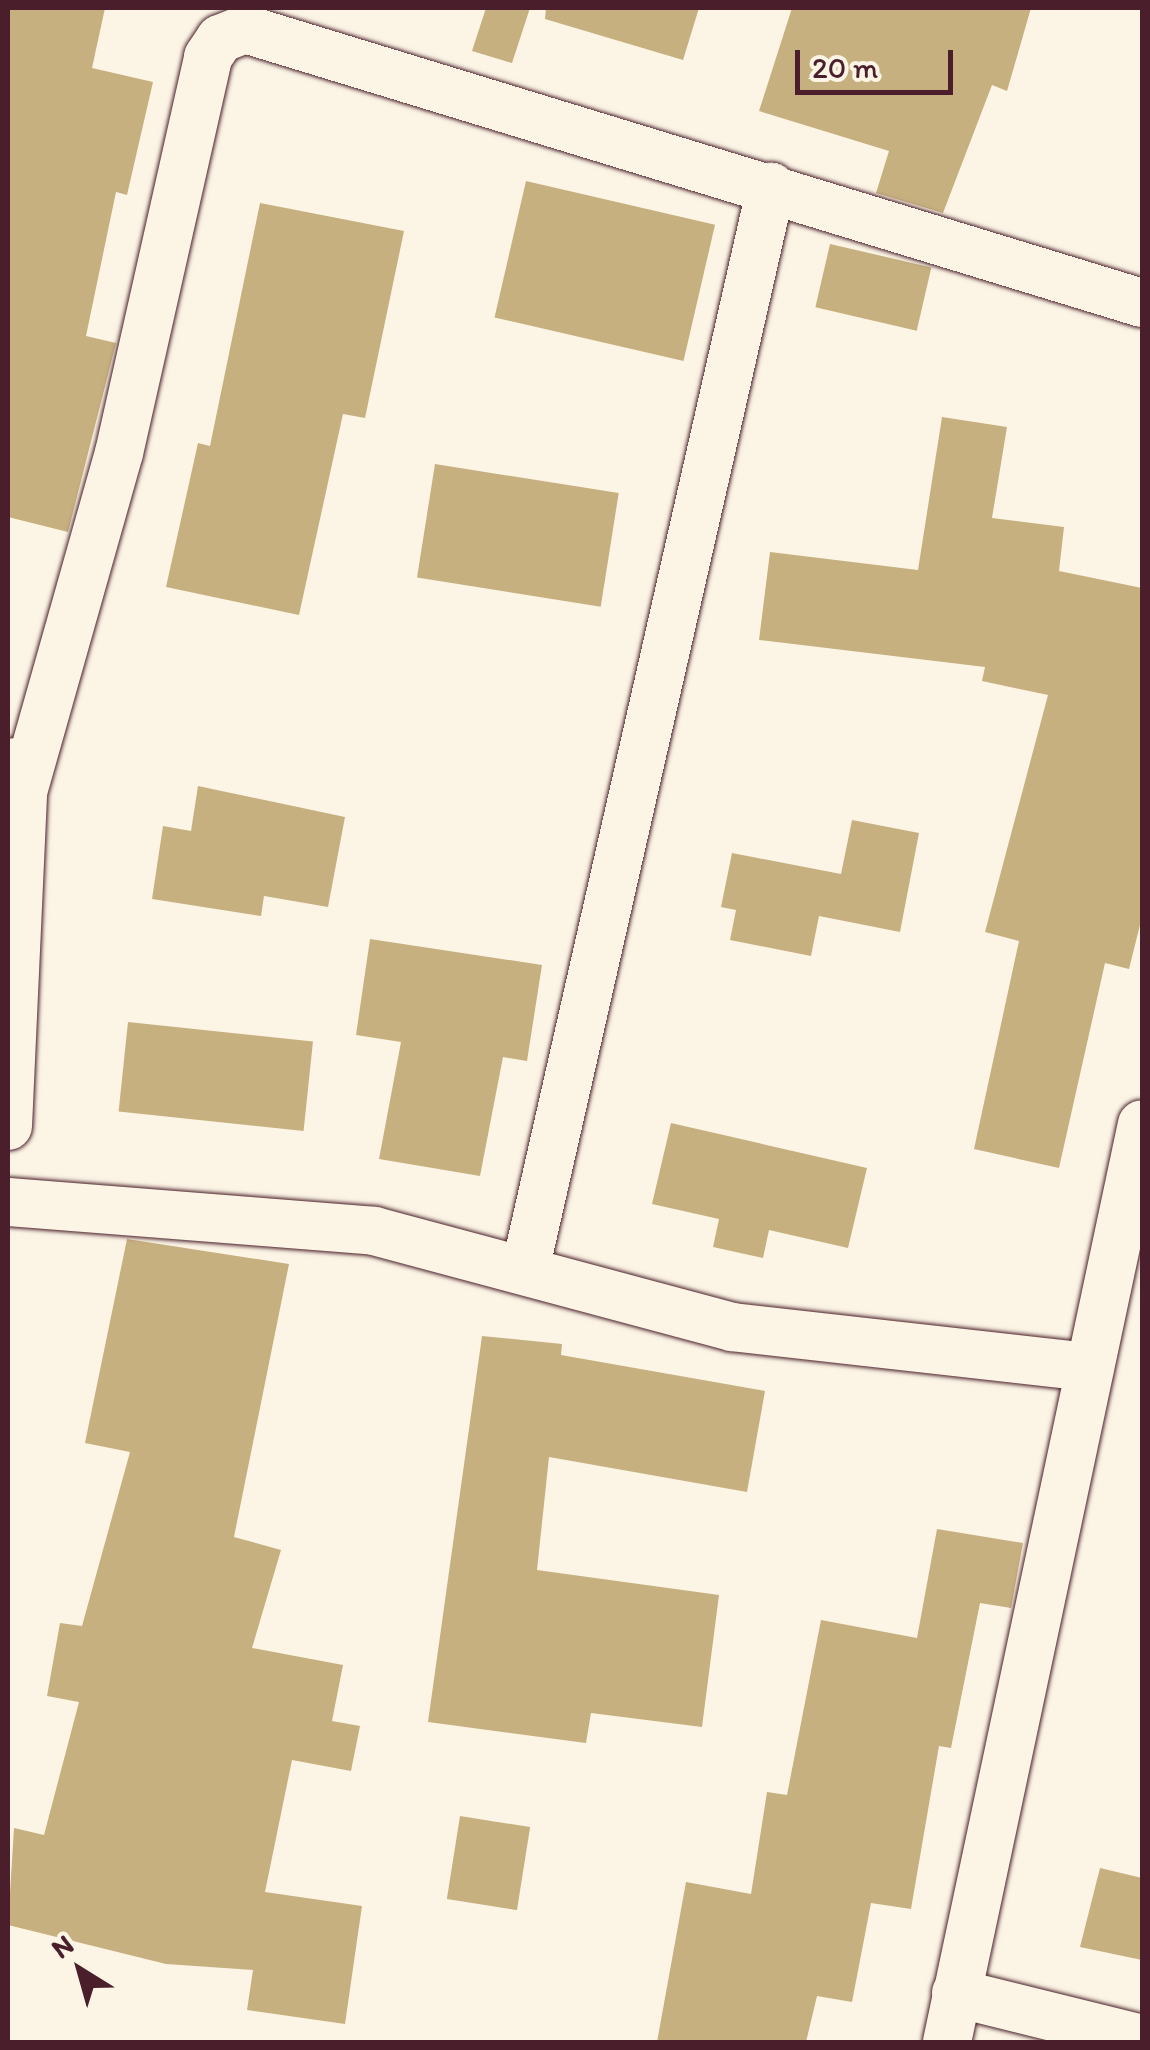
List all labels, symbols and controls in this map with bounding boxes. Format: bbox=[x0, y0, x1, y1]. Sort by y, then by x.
scale bar bbox=[800, 30, 958, 92]
text: 20 m bbox=[812, 49, 878, 86]
north arrow bbox=[30, 1920, 130, 2020]
text: N bbox=[44, 1927, 80, 1965]

